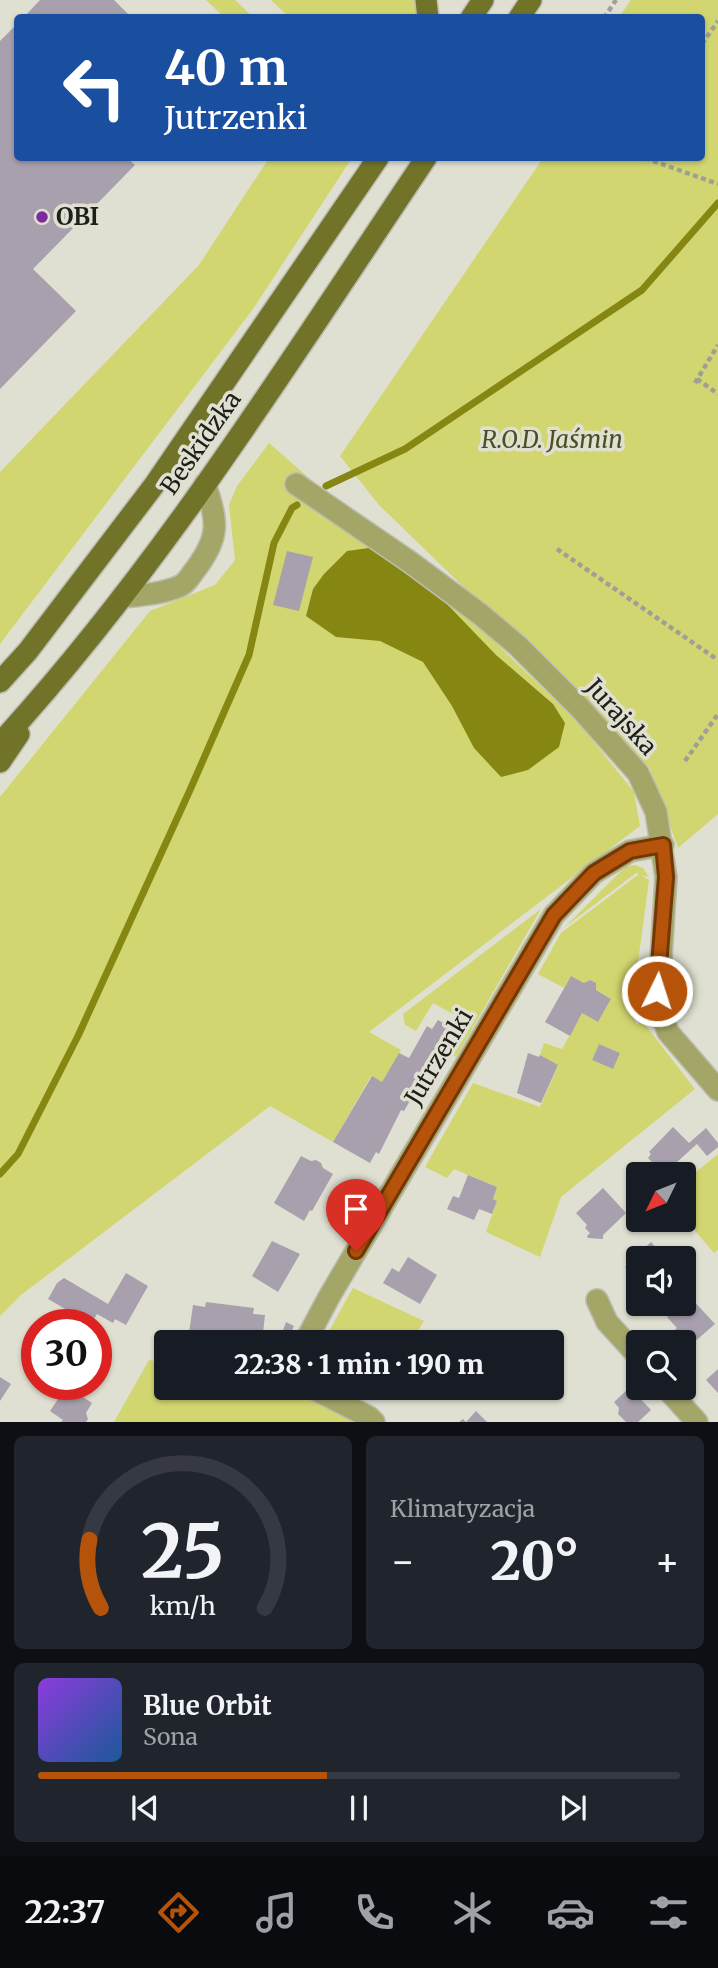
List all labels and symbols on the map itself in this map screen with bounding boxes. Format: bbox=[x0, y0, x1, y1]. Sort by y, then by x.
place label: OBI bbox=[56, 201, 99, 232]
marker: OBI bbox=[34, 209, 50, 225]
street label: Beskidzka bbox=[154, 385, 248, 501]
park label: R.O.D. Jaśmin bbox=[481, 424, 623, 455]
street label: Jurajska bbox=[578, 671, 664, 762]
position arrow bbox=[620, 954, 694, 1028]
street label: Jutrzenki bbox=[397, 1002, 480, 1112]
north arrow bbox=[626, 1162, 696, 1232]
pin bbox=[326, 1179, 386, 1251]
speed limit sign: 30 bbox=[21, 1309, 112, 1400]

